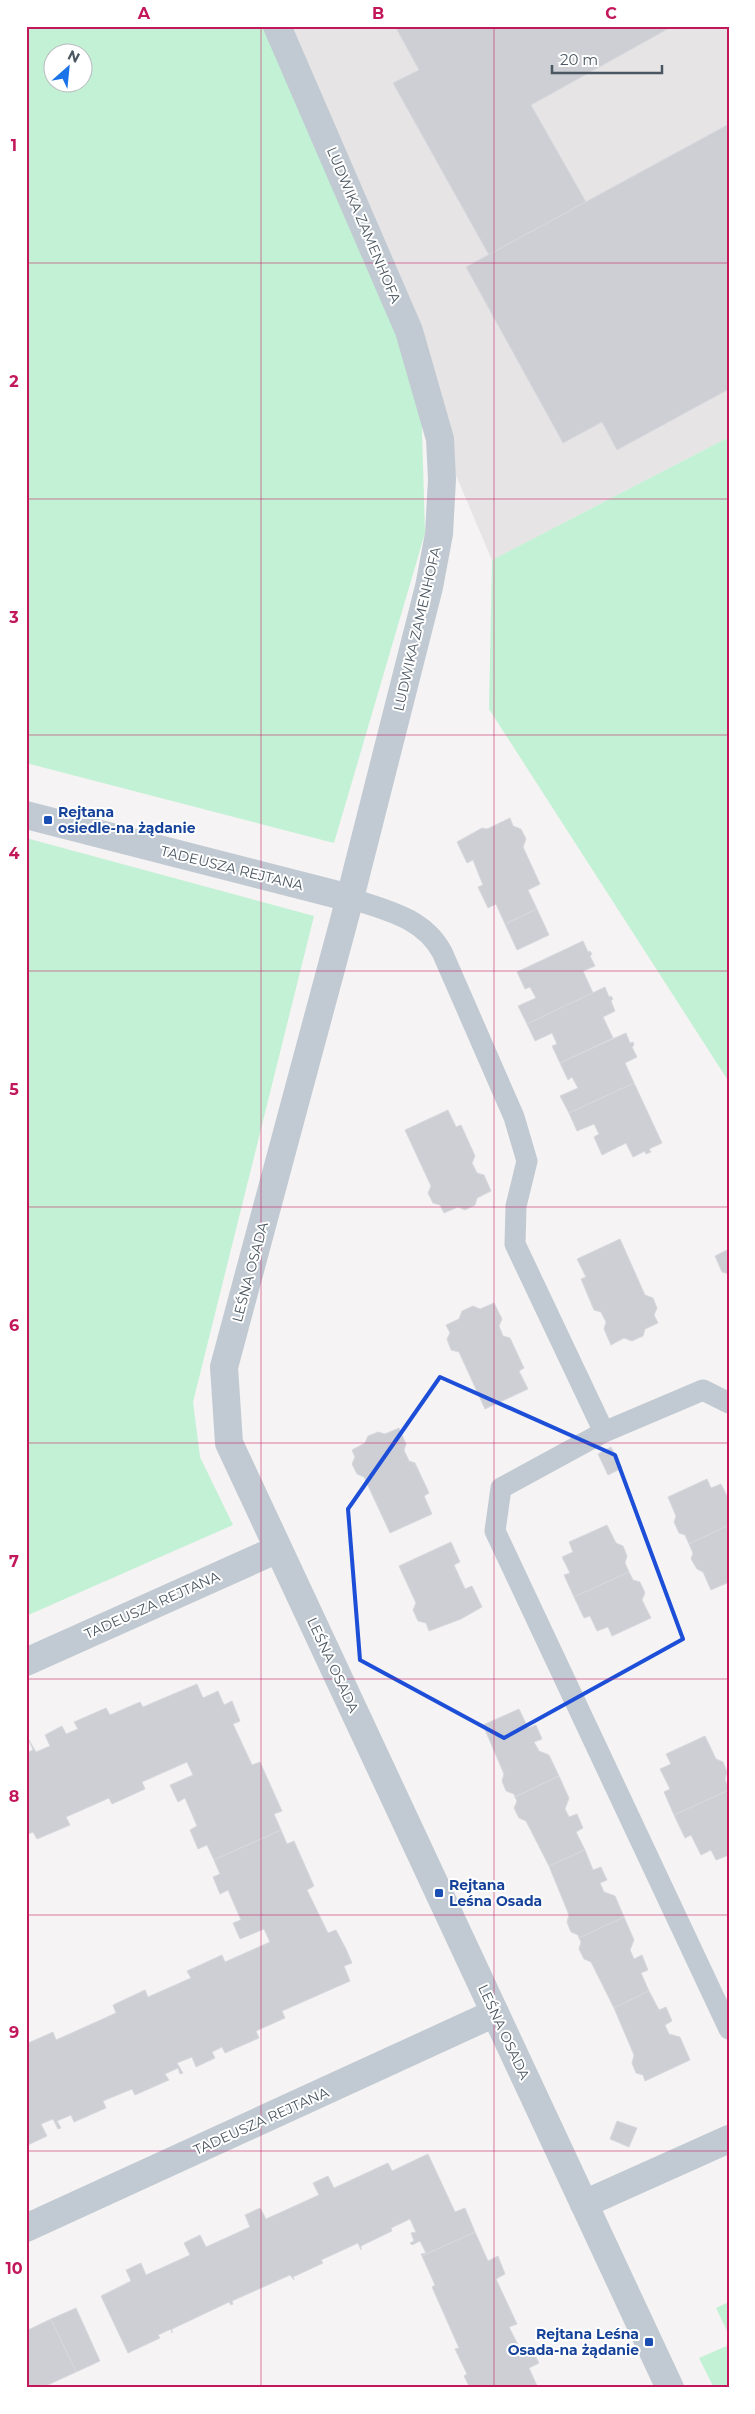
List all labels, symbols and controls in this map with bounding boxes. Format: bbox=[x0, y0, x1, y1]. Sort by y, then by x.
text: A bbox=[137, 4, 151, 23]
text: B bbox=[372, 4, 384, 23]
text: C bbox=[605, 4, 617, 23]
north arrow bbox=[42, 42, 92, 92]
scale bar bbox=[552, 42, 662, 74]
text: N bbox=[65, 46, 83, 67]
text: 20 m bbox=[560, 50, 598, 69]
text: 1 bbox=[11, 136, 17, 155]
street label: LUDWIKA ZAMENHOFA bbox=[323, 144, 406, 307]
text: 2 bbox=[9, 372, 19, 391]
street label: LUDWIKA ZAMENHOFA bbox=[389, 544, 445, 713]
text: 3 bbox=[8, 608, 19, 627]
place label: Rejtana osiedle-na żądanie bbox=[58, 803, 196, 837]
marker: Rejtana osiedle-na żądanie bbox=[42, 814, 54, 826]
street label: TADEUSZA REJTANA bbox=[159, 842, 306, 895]
text: 4 bbox=[8, 844, 20, 863]
text: 5 bbox=[9, 1080, 19, 1099]
street label: LEŚNA OSADA bbox=[228, 1219, 272, 1324]
text: 6 bbox=[9, 1316, 19, 1335]
text: 7 bbox=[9, 1552, 19, 1571]
street label: TADEUSZA REJTANA bbox=[81, 1567, 223, 1643]
street label: LEŚNA OSADA bbox=[303, 1614, 363, 1716]
text: 8 bbox=[9, 1787, 19, 1806]
place label: Rejtana Leśna Osada bbox=[449, 1876, 542, 1910]
marker: Rejtana Leśna Osada bbox=[433, 1887, 445, 1899]
street label: LEŚNA OSADA bbox=[474, 1981, 534, 2083]
text: 9 bbox=[9, 2023, 19, 2042]
street label: TADEUSZA REJTANA bbox=[190, 2083, 332, 2159]
text: 10 bbox=[5, 2259, 23, 2278]
place label: Rejtana Leśna Osada-na żądanie bbox=[508, 2325, 639, 2359]
marker: Rejtana Leśna Osada-na żądanie bbox=[643, 2336, 655, 2348]

